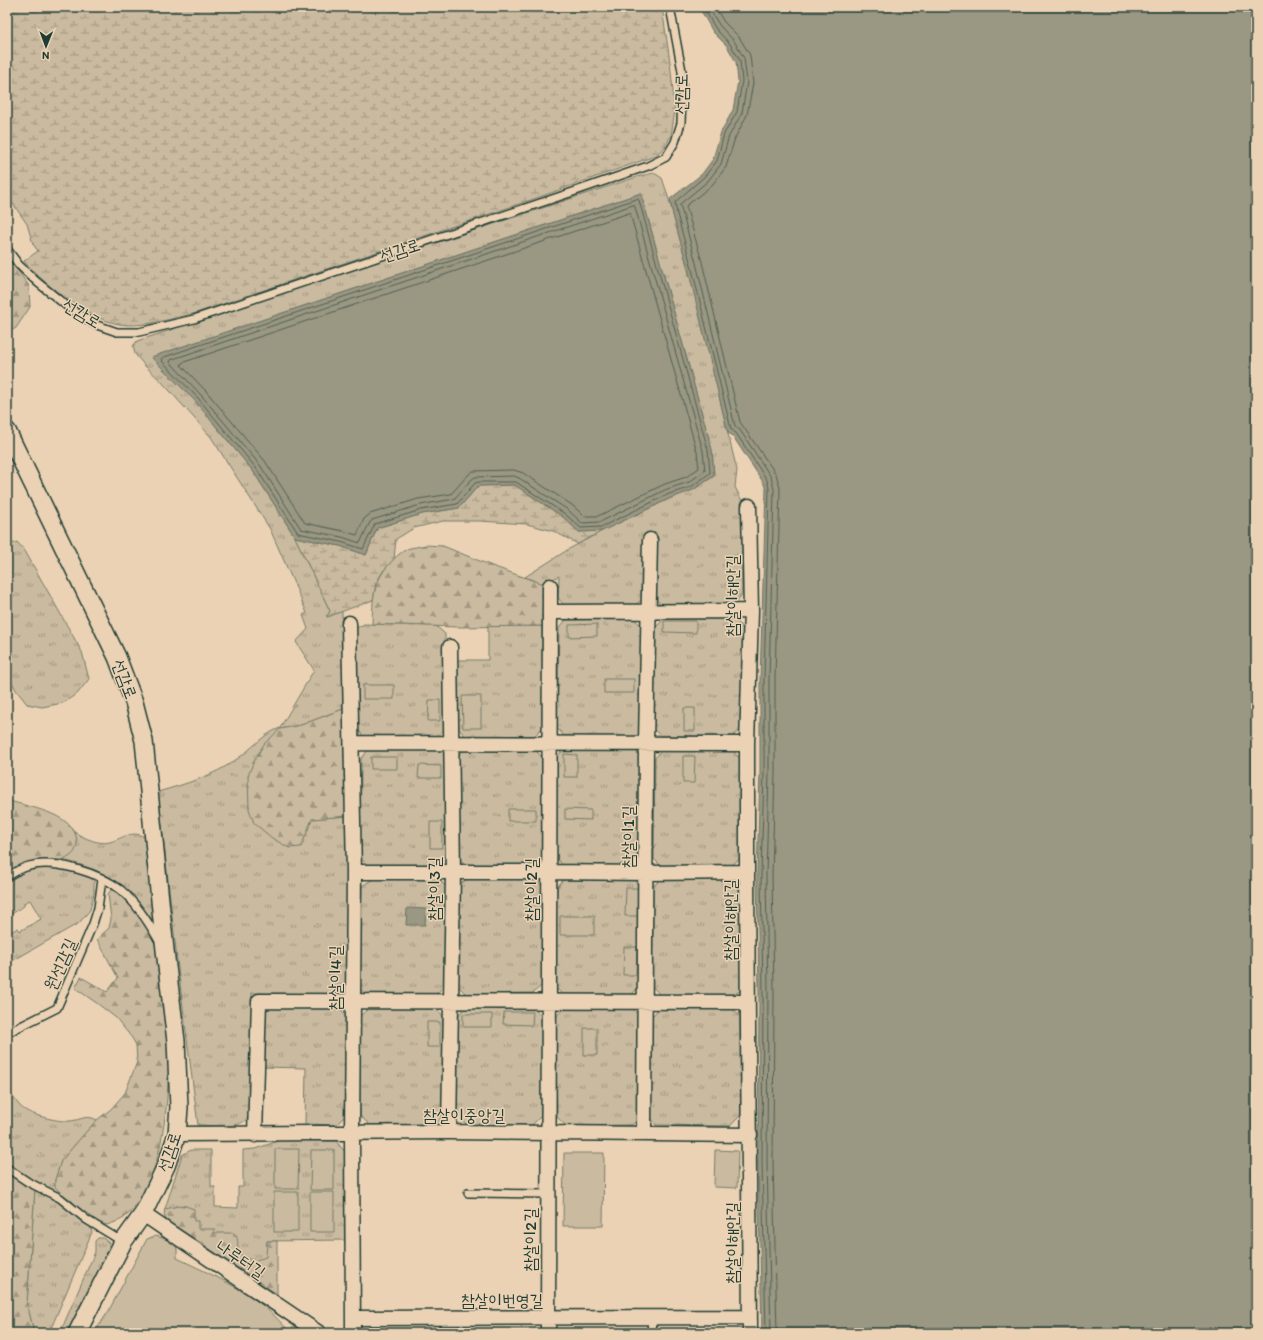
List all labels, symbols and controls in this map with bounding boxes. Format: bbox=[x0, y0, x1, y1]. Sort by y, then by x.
north arrow bbox=[26, 26, 66, 66]
text: N bbox=[42, 49, 50, 62]
street label: 선감로 bbox=[671, 73, 691, 115]
street label: 선감로 bbox=[377, 234, 423, 266]
street label: 선감로 bbox=[59, 294, 105, 332]
street label: 참살이해안길 bbox=[722, 555, 742, 637]
street label: 선감로 bbox=[108, 656, 142, 702]
street label: 참살이1길 bbox=[618, 805, 638, 868]
street label: 참살이3길 bbox=[424, 857, 444, 921]
street label: 참살이2길 bbox=[521, 858, 541, 922]
street label: 참살이해안길 bbox=[720, 879, 740, 961]
street label: 원선감길 bbox=[40, 935, 80, 993]
street label: 참살이4길 bbox=[325, 945, 345, 1010]
street label: 참살이중앙길 bbox=[423, 1105, 505, 1125]
street label: 선감로 bbox=[153, 1129, 185, 1175]
street label: 참살이해안길 bbox=[722, 1202, 742, 1284]
street label: 참살이2길 bbox=[520, 1208, 540, 1272]
street label: 나루터길 bbox=[213, 1235, 270, 1283]
street label: 참살이번영길 bbox=[461, 1290, 543, 1310]

